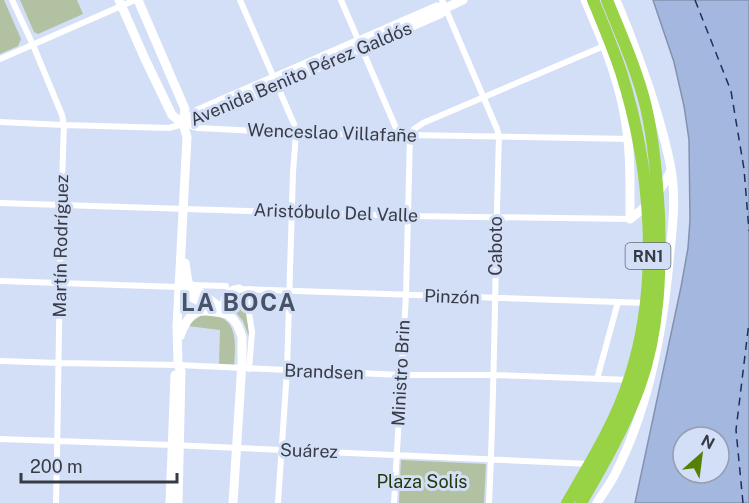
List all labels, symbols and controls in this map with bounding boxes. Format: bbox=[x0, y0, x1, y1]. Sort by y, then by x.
street label: Avenida Benito Pérez Galdós bbox=[187, 17, 415, 130]
street label: Wenceslao Villafañe bbox=[247, 119, 417, 146]
street label: Martín Rodríguez bbox=[49, 174, 72, 318]
street label: Aristóbulo Del Valle bbox=[253, 199, 419, 226]
street label: Caboto bbox=[485, 216, 506, 276]
road number: RN1 bbox=[626, 243, 670, 269]
street label: Pinzón bbox=[424, 285, 480, 308]
district label: LA BOCA bbox=[181, 288, 297, 316]
street label: Ministro Brin bbox=[387, 319, 414, 427]
street label: Brandsen bbox=[284, 360, 364, 383]
north arrow bbox=[671, 425, 731, 485]
text: N bbox=[698, 431, 718, 454]
street label: Suárez bbox=[280, 439, 338, 462]
scale bar bbox=[21, 446, 177, 484]
text: 200 m bbox=[30, 456, 83, 477]
park label: Plaza Solís bbox=[377, 471, 467, 492]

